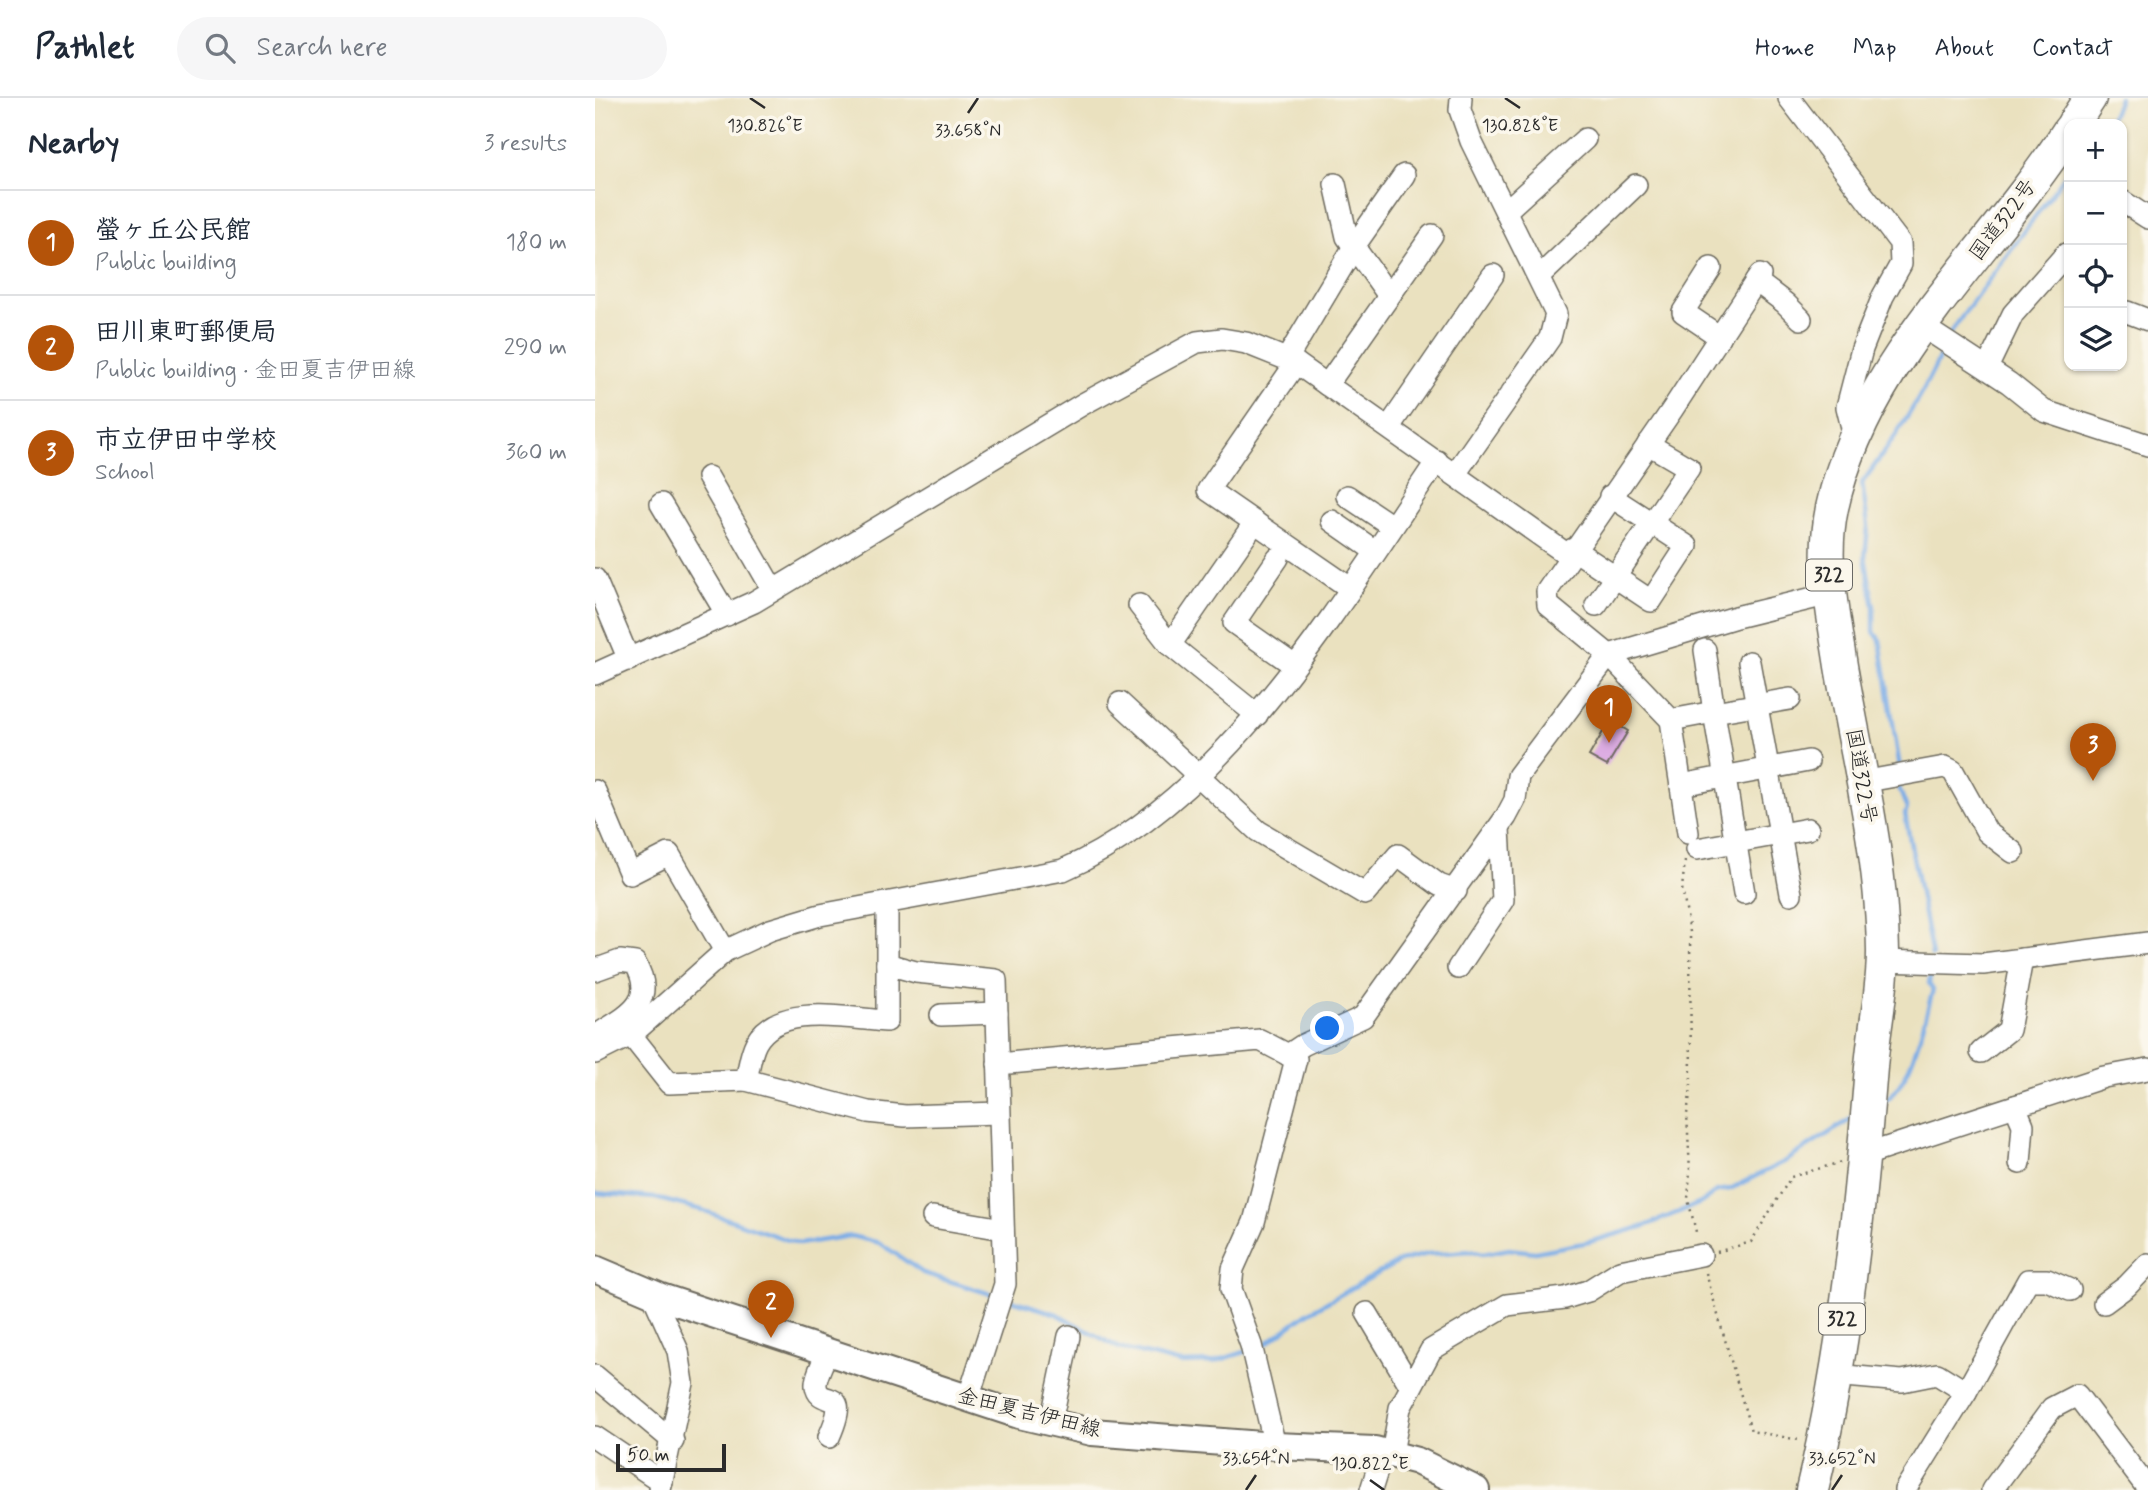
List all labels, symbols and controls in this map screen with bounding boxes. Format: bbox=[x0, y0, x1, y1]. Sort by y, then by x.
search box bbox=[177, 17, 667, 80]
text: Pathlet bbox=[35, 26, 135, 70]
icon: search bbox=[201, 29, 239, 67]
text: Search here bbox=[257, 31, 387, 65]
text: Home bbox=[1755, 33, 1815, 64]
text: Map bbox=[1853, 33, 1897, 64]
text: About bbox=[1935, 33, 1994, 64]
text: Contact bbox=[2032, 33, 2113, 64]
text: 130.826°E bbox=[727, 114, 803, 138]
text: 130.828°E bbox=[1482, 114, 1558, 138]
text: 33.658°N bbox=[935, 119, 1001, 143]
map controls bbox=[2064, 119, 2127, 371]
button: + bbox=[2064, 119, 2127, 182]
text: Nearby bbox=[28, 124, 119, 163]
text: 3 results bbox=[484, 129, 567, 159]
street label: 国道322号 bbox=[1963, 173, 2043, 267]
button: − bbox=[2064, 182, 2127, 245]
text: 螢ヶ丘公民館 bbox=[95, 214, 251, 248]
text: 1 bbox=[46, 228, 56, 258]
text: 180 m bbox=[506, 228, 567, 258]
button: locate bbox=[2064, 245, 2127, 308]
text: Public building bbox=[95, 248, 237, 278]
button: layers bbox=[2064, 308, 2127, 371]
text: 田川東町郵便局 bbox=[95, 316, 277, 350]
text: 2 bbox=[45, 333, 57, 363]
text: 290 m bbox=[504, 333, 567, 363]
text: Public building · 金田夏吉伊田線 bbox=[95, 356, 415, 386]
text: 市立伊田中学校 bbox=[95, 424, 277, 458]
text: 3 bbox=[46, 438, 56, 468]
text: 360 m bbox=[506, 438, 567, 468]
text: School bbox=[95, 458, 155, 488]
road number: 322 bbox=[1806, 560, 1852, 590]
pin: 1 bbox=[1586, 685, 1632, 743]
pin: 3 bbox=[2070, 723, 2116, 781]
street label: 国道322号 bbox=[1839, 726, 1883, 826]
your location bbox=[1310, 1011, 1344, 1045]
pin: 2 bbox=[748, 1280, 794, 1338]
road number: 322 bbox=[1819, 1303, 1865, 1334]
street label: 金田夏吉伊田線 bbox=[954, 1382, 1104, 1444]
scale bar bbox=[616, 1441, 726, 1473]
text: 50 m bbox=[627, 1443, 670, 1468]
text: 33.654°N bbox=[1222, 1447, 1290, 1471]
text: 33.652°N bbox=[1808, 1447, 1876, 1471]
text: 130.822°E bbox=[1331, 1452, 1409, 1476]

